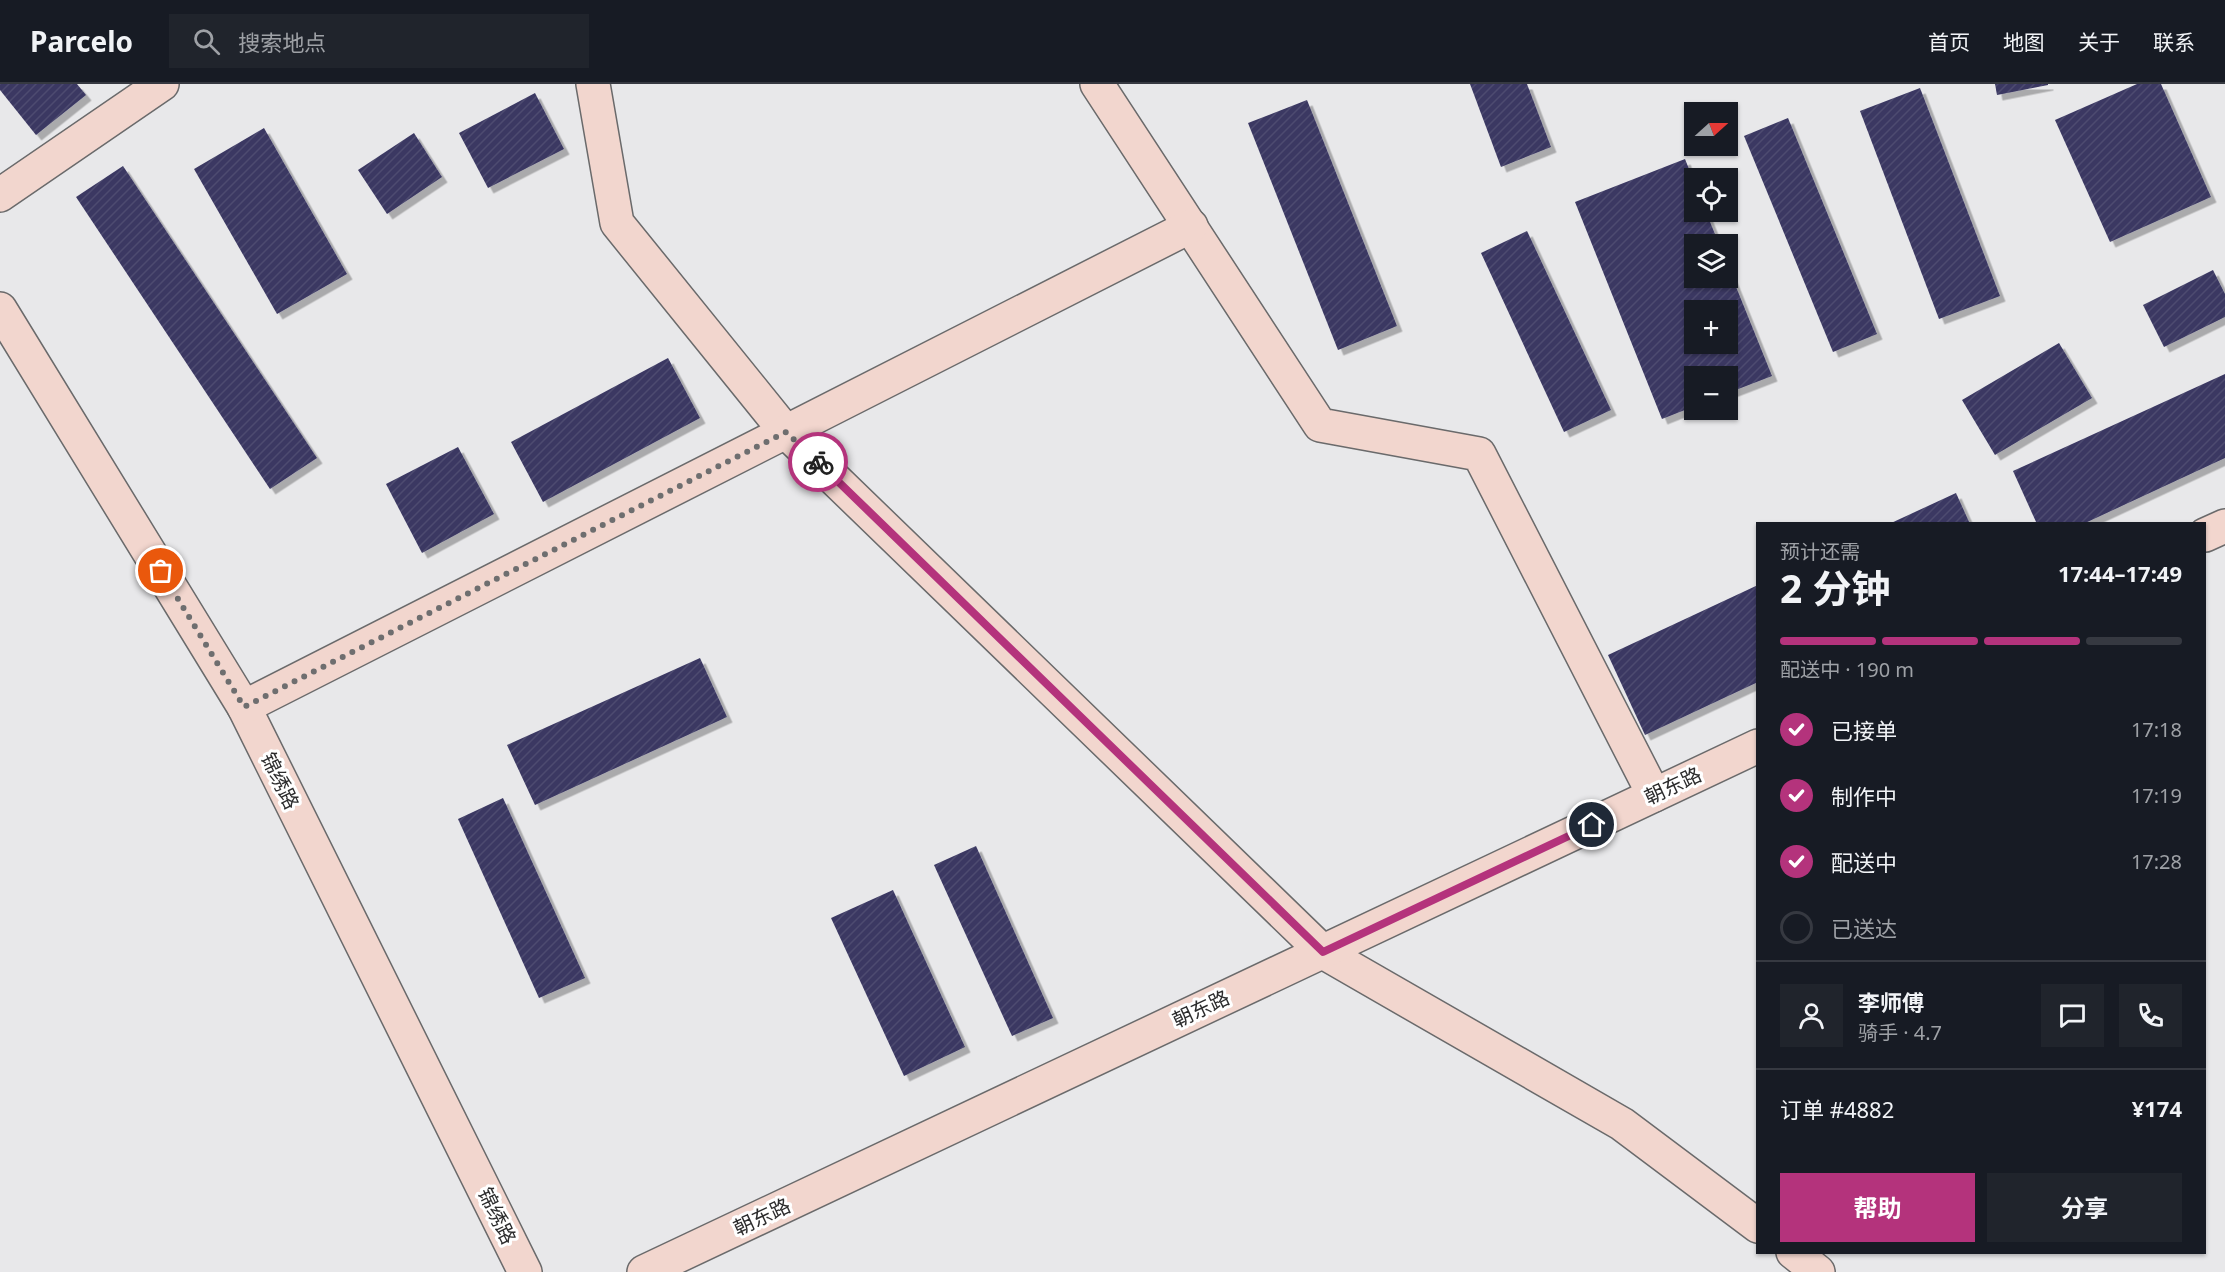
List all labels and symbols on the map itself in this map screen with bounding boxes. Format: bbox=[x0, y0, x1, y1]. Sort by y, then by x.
north arrow bbox=[1684, 102, 1738, 156]
courier bbox=[788, 432, 848, 492]
pin bbox=[135, 545, 186, 596]
street label: 锦绣路 bbox=[255, 748, 306, 814]
street label: 朝东路 bbox=[1640, 761, 1706, 810]
pin bbox=[1566, 799, 1617, 850]
street label: 朝东路 bbox=[1168, 984, 1234, 1033]
street label: 锦绣路 bbox=[472, 1183, 523, 1249]
street label: 朝东路 bbox=[729, 1192, 795, 1241]

